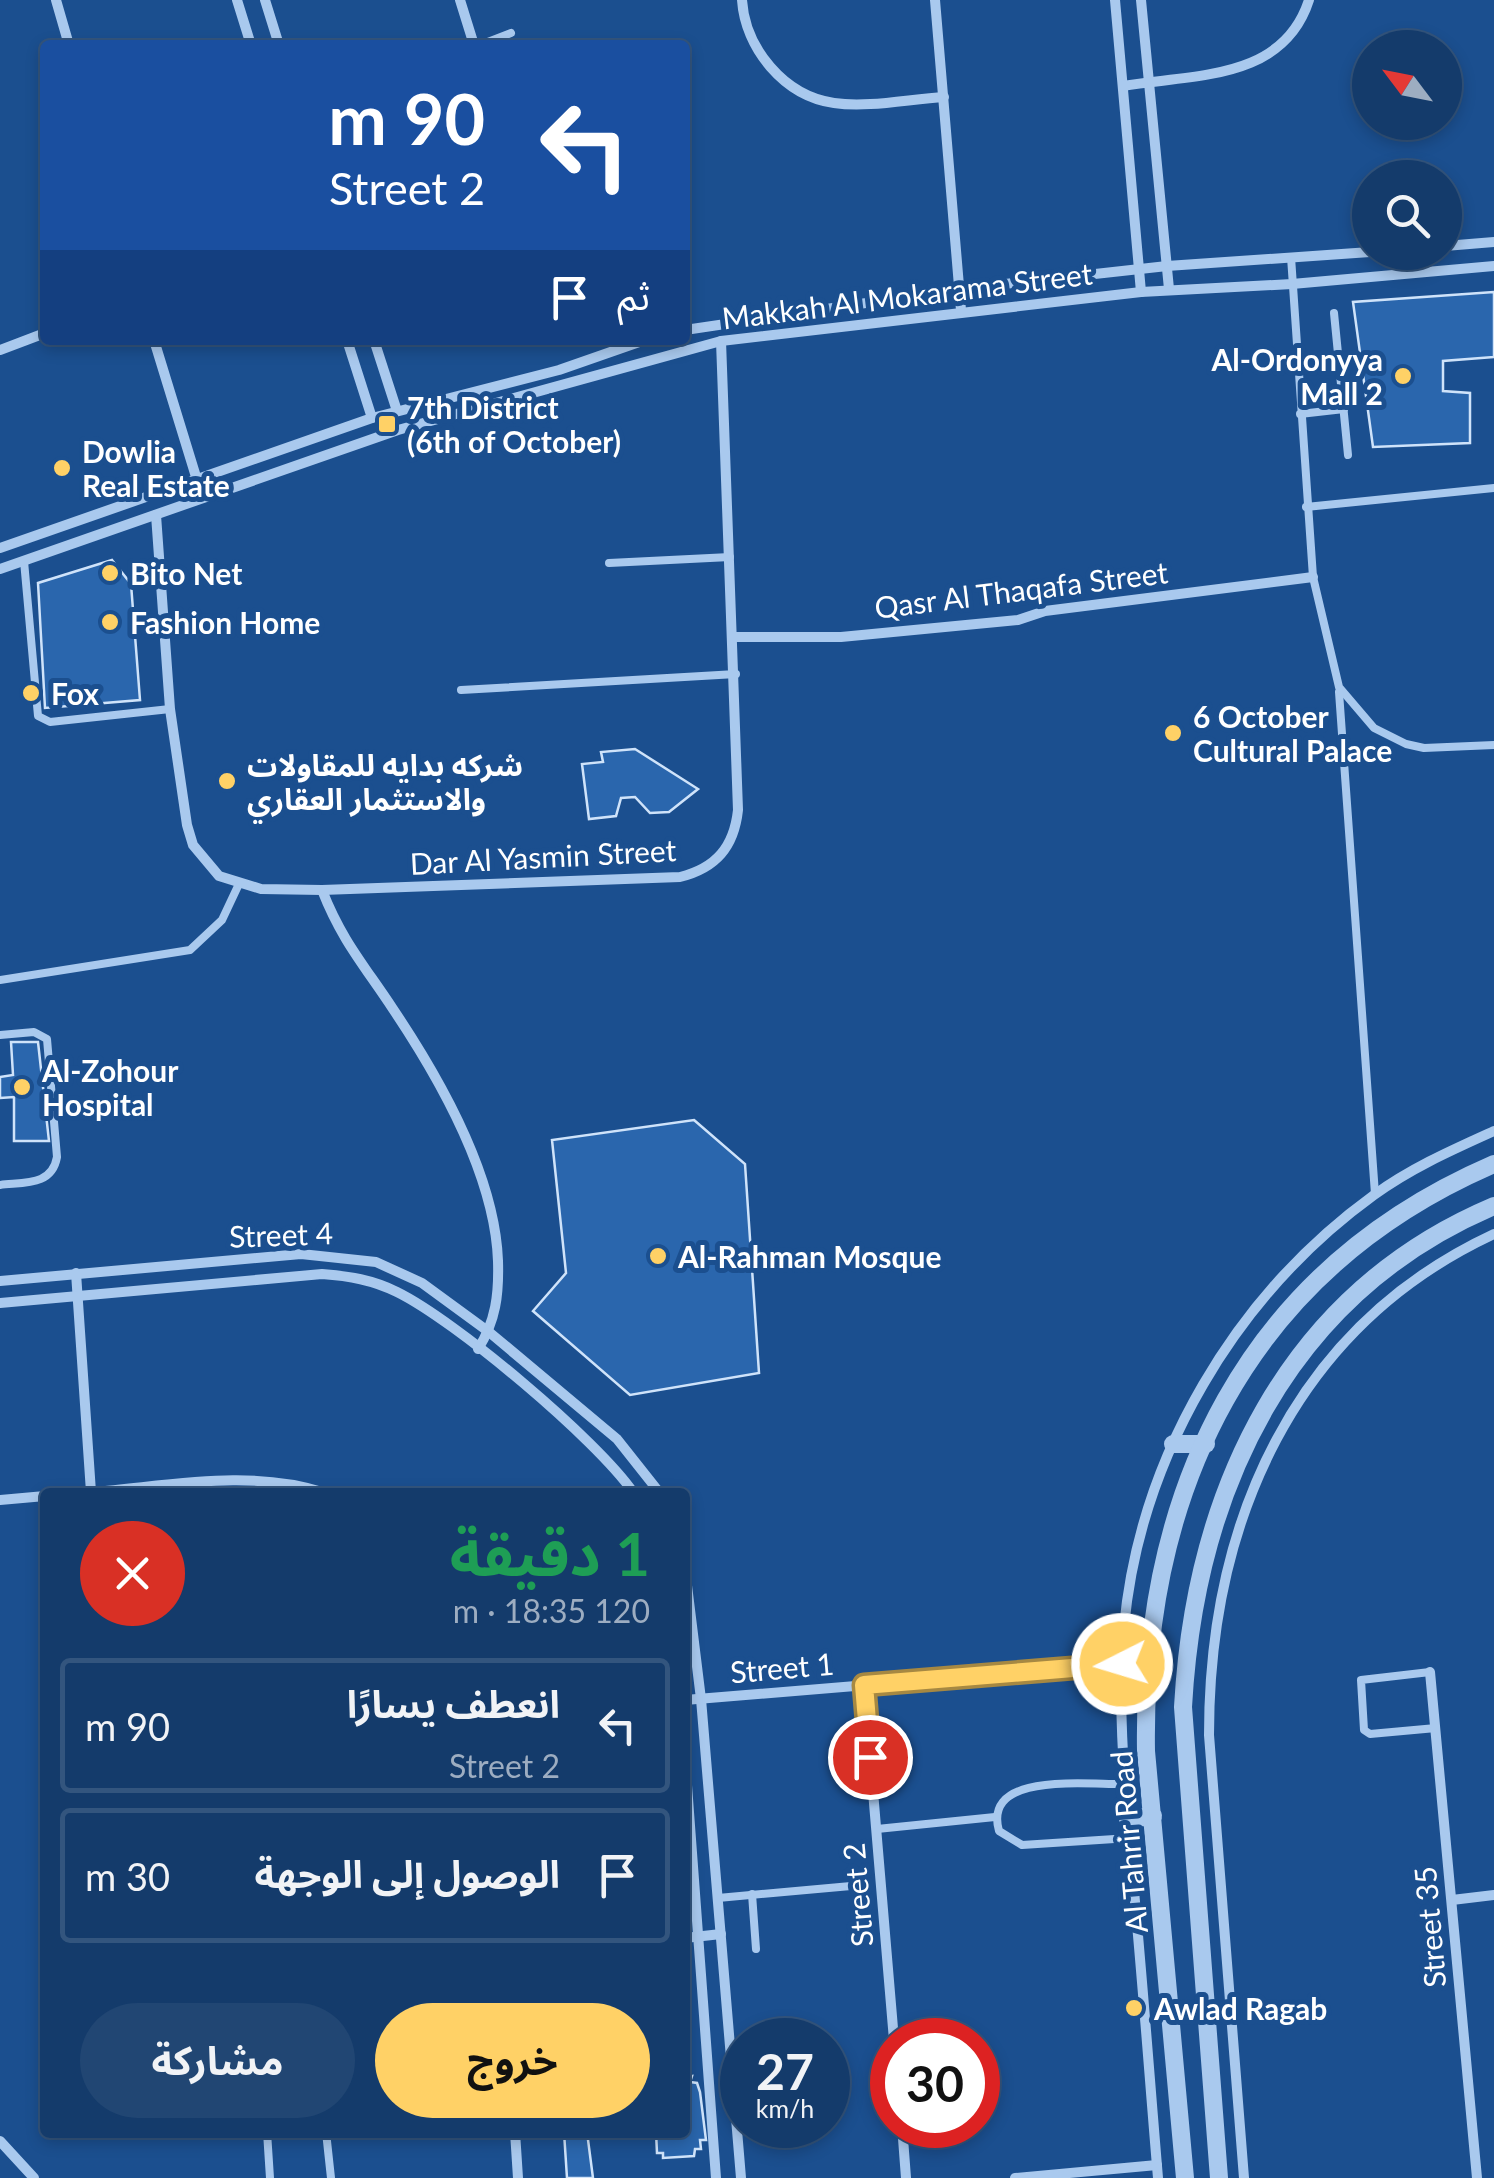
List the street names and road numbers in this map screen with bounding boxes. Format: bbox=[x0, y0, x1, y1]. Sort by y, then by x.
street label: Makkah Al Mokarama Street bbox=[720, 254, 1094, 336]
street label: Qasr Al Thaqafa Street bbox=[872, 553, 1170, 625]
street label: Dar Al Yasmin Street bbox=[409, 831, 677, 881]
street label: Street 4 bbox=[228, 1214, 334, 1254]
street label: Street 1 bbox=[729, 1645, 835, 1689]
street label: Al Tahrir Road bbox=[1102, 1749, 1154, 1935]
street label: Street 2 bbox=[835, 1842, 879, 1948]
street label: Street 35 bbox=[1406, 1865, 1452, 1989]

